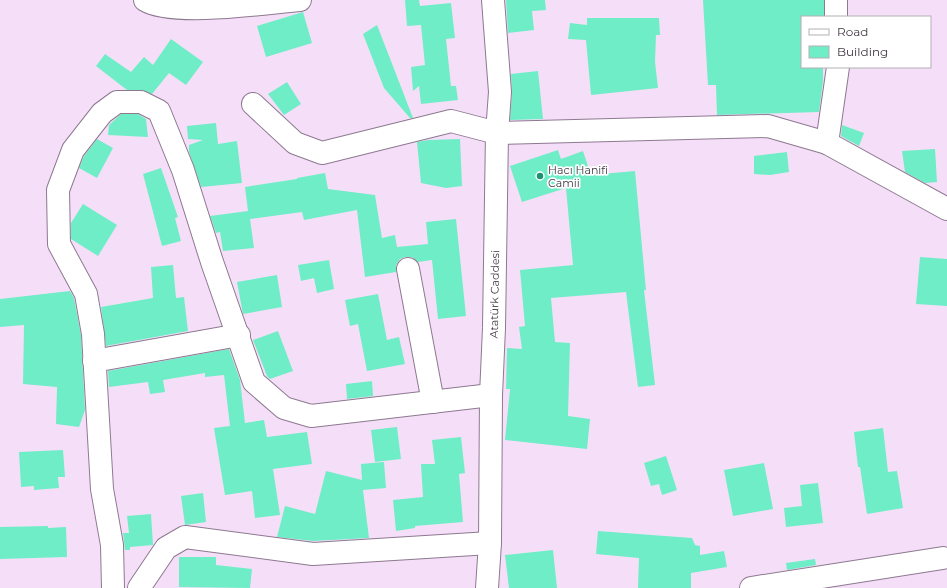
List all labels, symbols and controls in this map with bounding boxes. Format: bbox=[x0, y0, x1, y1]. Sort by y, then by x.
legend bbox=[801, 16, 931, 68]
text: Road bbox=[837, 24, 868, 39]
text: Building bbox=[837, 44, 888, 59]
place label: Hacı Hanifi Camii bbox=[548, 163, 608, 190]
marker: Hacı Hanifi Camii bbox=[535, 171, 545, 181]
street label: Atatürk Caddesi bbox=[487, 250, 502, 339]

